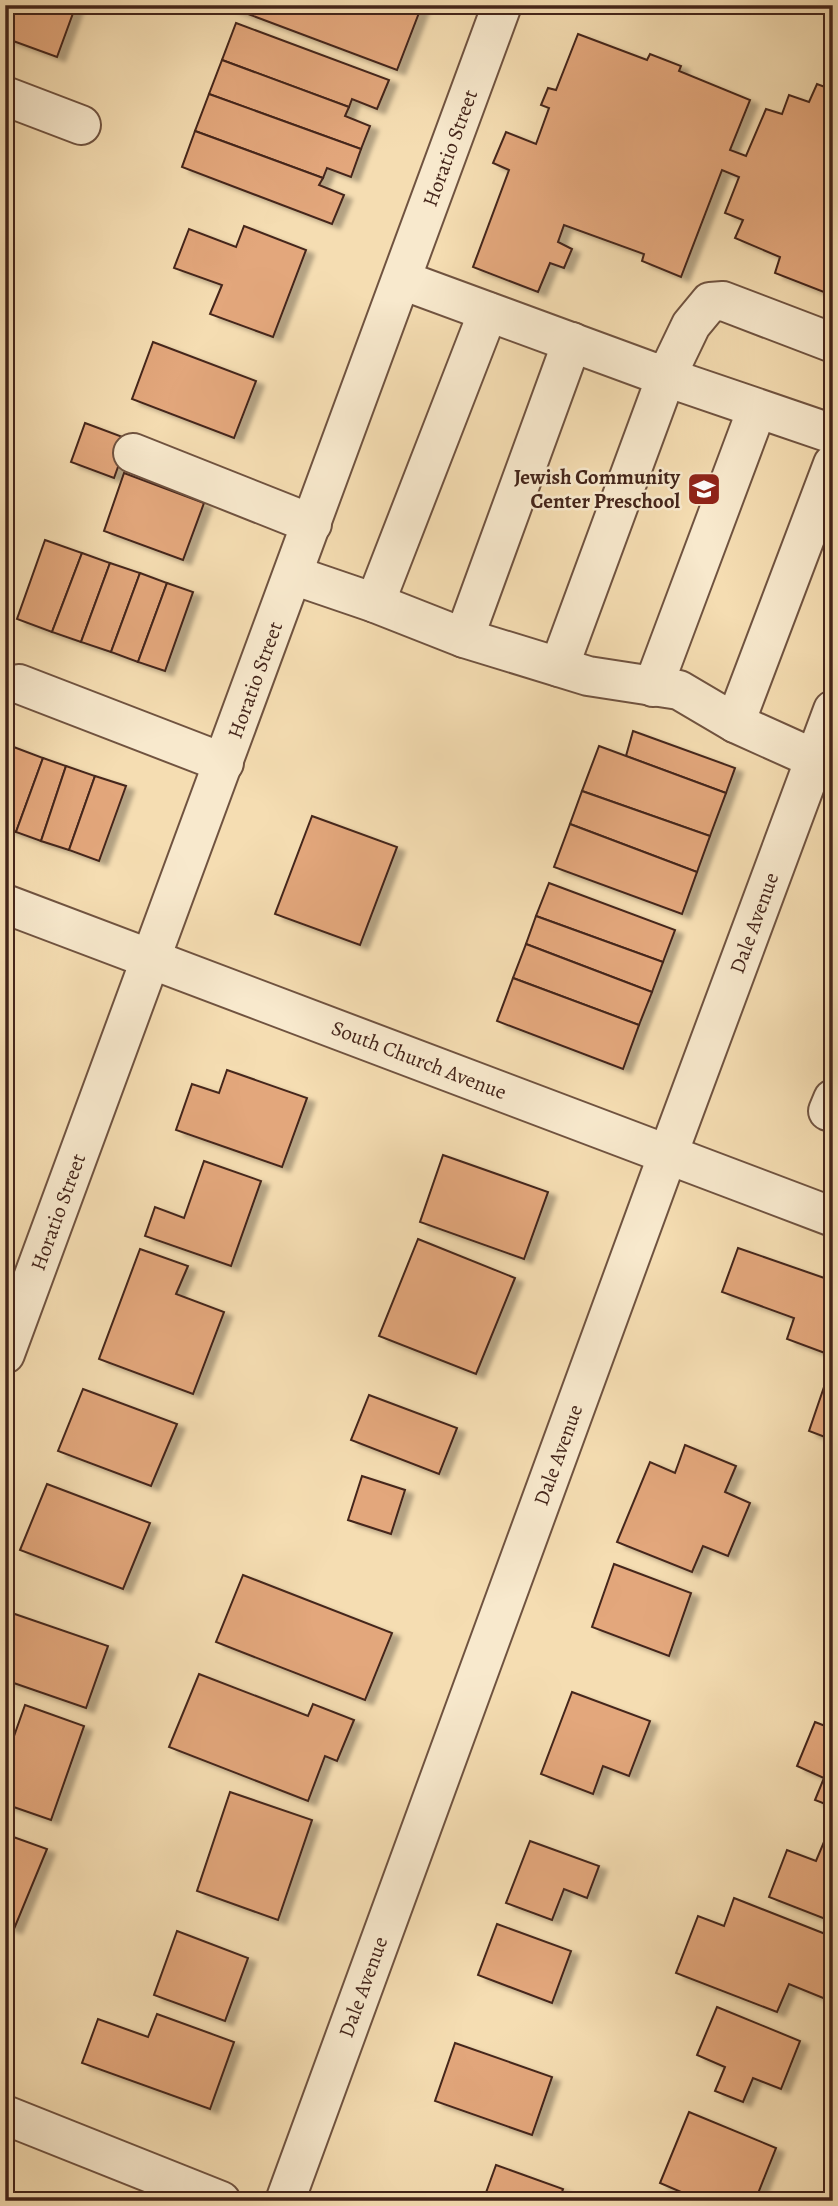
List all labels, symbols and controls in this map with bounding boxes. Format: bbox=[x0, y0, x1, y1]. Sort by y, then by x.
street label: Horatio Street bbox=[416, 86, 484, 210]
place label: Jewish Community Center Preschool bbox=[514, 463, 681, 515]
school or university icon: Jewish Community Center Preschool bbox=[685, 470, 723, 508]
street label: Horatio Street bbox=[221, 618, 289, 742]
street label: Dale Avenue bbox=[723, 869, 785, 977]
street label: South Church Avenue bbox=[328, 1014, 510, 1106]
street label: Horatio Street bbox=[24, 1150, 92, 1274]
street label: Dale Avenue bbox=[527, 1401, 589, 1509]
street label: Dale Avenue bbox=[332, 1933, 394, 2041]

